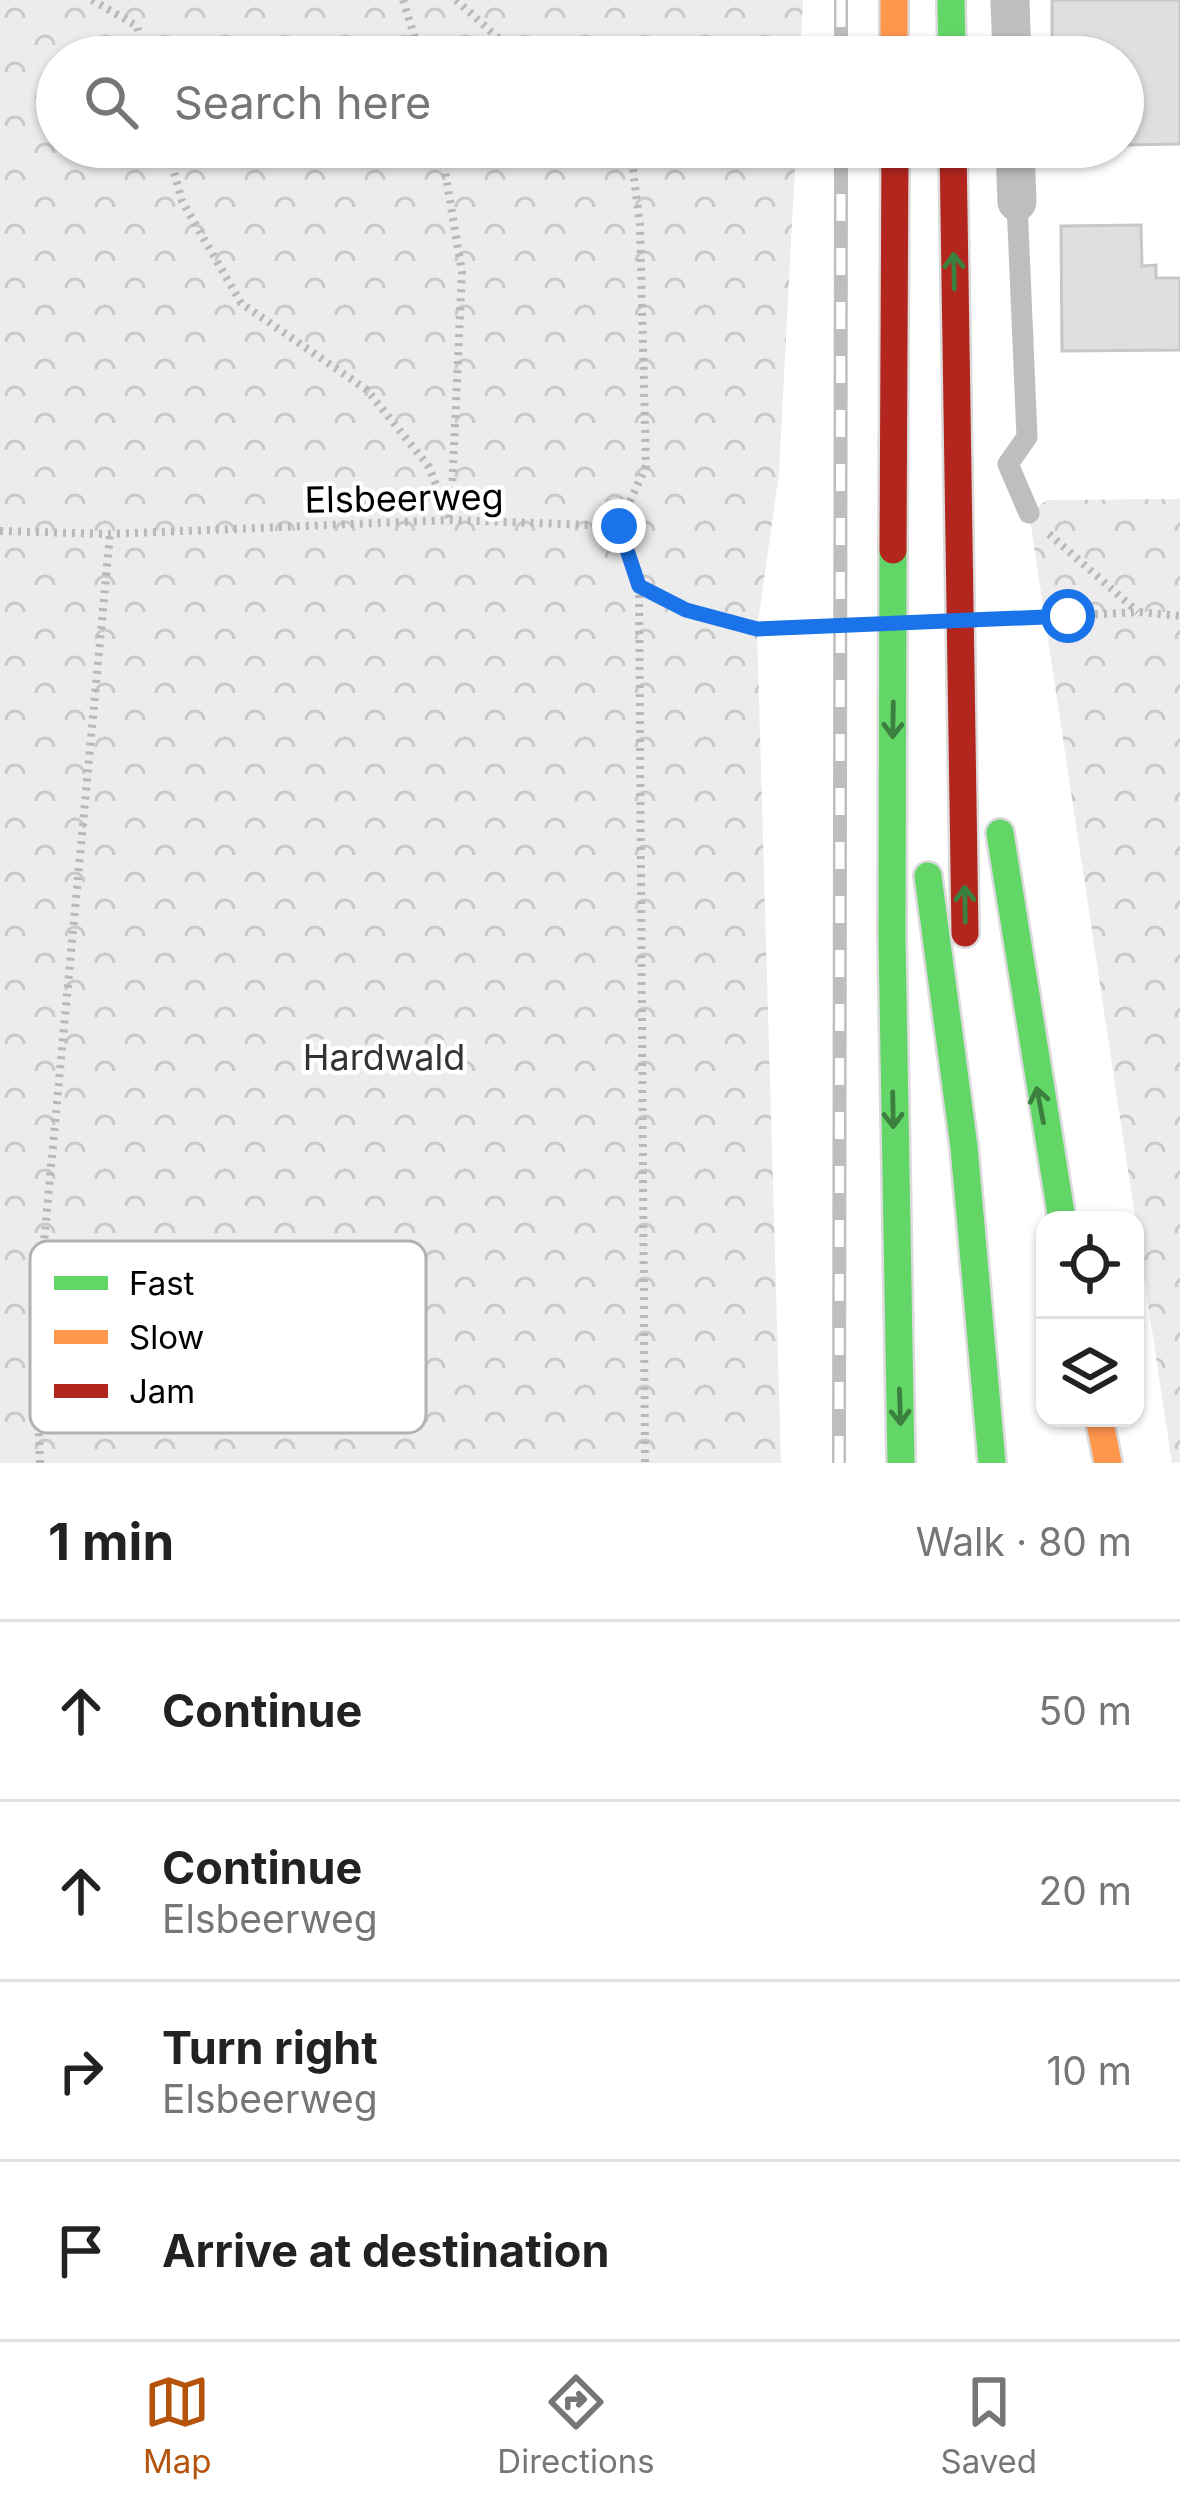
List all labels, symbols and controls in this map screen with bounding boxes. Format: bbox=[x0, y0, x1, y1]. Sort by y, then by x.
search box bbox=[36, 36, 1144, 168]
icon: search bbox=[78, 69, 144, 135]
text: Search here bbox=[174, 75, 431, 130]
one-way arrow bbox=[943, 252, 965, 291]
street label: Elsbeerweg bbox=[304, 474, 504, 522]
route end bbox=[592, 499, 646, 553]
route start bbox=[1041, 589, 1095, 643]
one-way arrow bbox=[882, 700, 905, 739]
one-way arrow bbox=[954, 885, 977, 924]
park label: Hardwald bbox=[303, 1035, 465, 1079]
one-way arrow bbox=[1028, 1086, 1051, 1125]
one-way arrow bbox=[882, 1090, 904, 1129]
map controls bbox=[1036, 1211, 1144, 1427]
button: locate bbox=[1036, 1211, 1144, 1319]
legend bbox=[30, 1241, 426, 1433]
text: Fast bbox=[129, 1263, 195, 1303]
text: Slow bbox=[129, 1317, 204, 1357]
button: layers bbox=[1036, 1319, 1144, 1427]
text: Jam bbox=[129, 1371, 195, 1411]
one-way arrow bbox=[888, 1387, 911, 1426]
text: 1 min bbox=[48, 1511, 174, 1572]
text: Walk · 80 m bbox=[916, 1518, 1132, 1565]
icon: ahead bbox=[48, 1678, 114, 1744]
text: Continue bbox=[162, 1683, 362, 1738]
text: 50 m bbox=[1039, 1687, 1132, 1734]
text: Continue bbox=[162, 1840, 362, 1895]
icon: ahead bbox=[48, 1858, 114, 1924]
text: 20 m bbox=[1038, 1867, 1132, 1914]
text: Elsbeerweg bbox=[162, 1895, 378, 1942]
text: Turn right bbox=[162, 2020, 378, 2075]
icon: right bbox=[48, 2038, 114, 2104]
text: 10 m bbox=[1046, 2047, 1132, 2094]
text: Elsbeerweg bbox=[162, 2075, 378, 2122]
icon: arrive bbox=[48, 2218, 114, 2284]
text: Arrive at destination bbox=[162, 2223, 609, 2278]
tab: Map bbox=[143, 2369, 211, 2481]
tab: Directions bbox=[497, 2369, 655, 2481]
tab: Saved bbox=[940, 2369, 1037, 2481]

